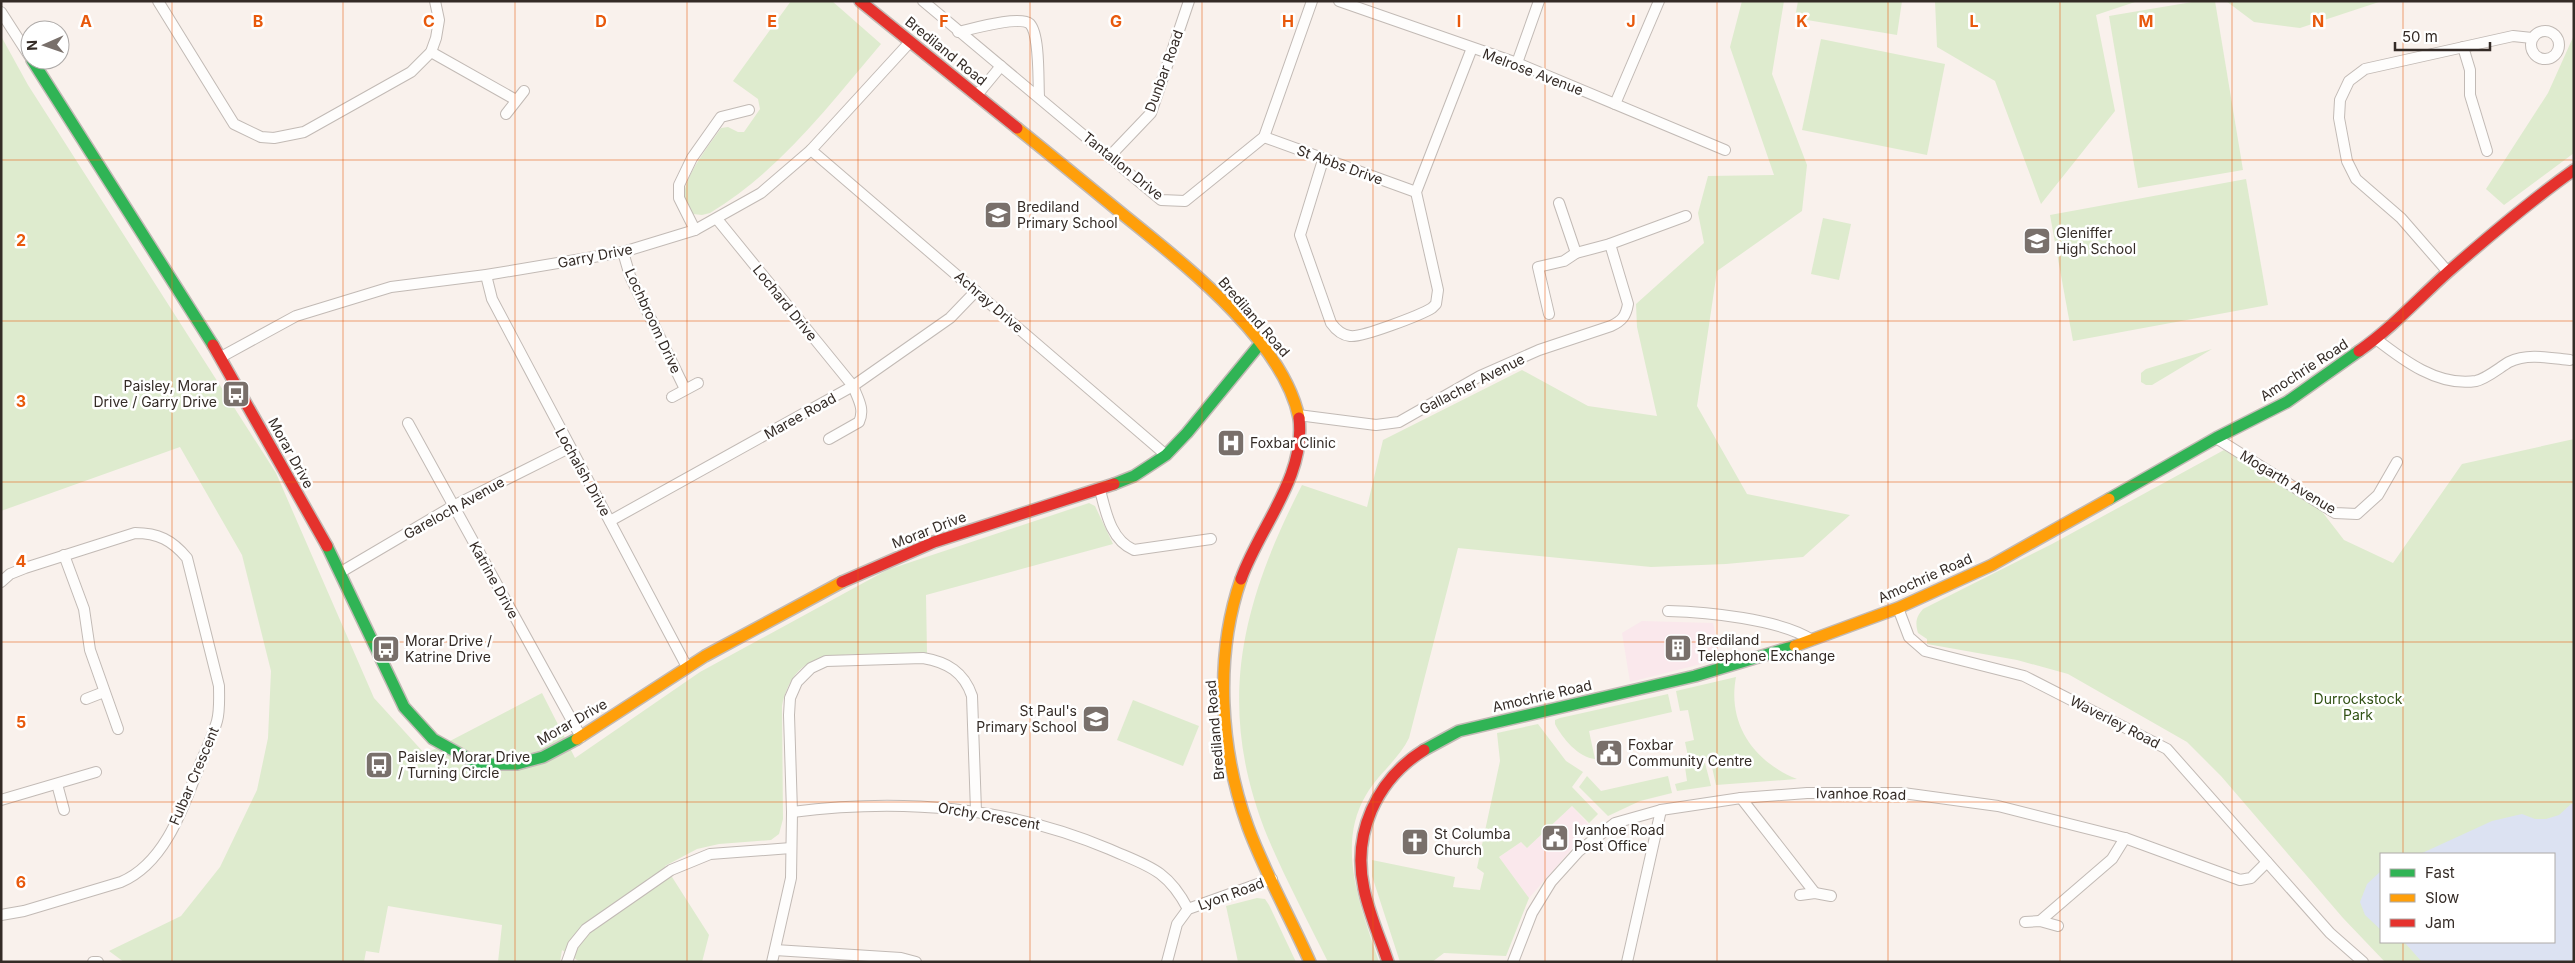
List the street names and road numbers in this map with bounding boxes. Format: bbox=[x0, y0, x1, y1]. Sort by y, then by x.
street label: Brediland Road bbox=[902, 12, 991, 89]
street label: Dunbar Road bbox=[1141, 27, 1186, 114]
street label: Melrose Avenue bbox=[1481, 45, 1586, 99]
street label: Tantallon Drive bbox=[1080, 128, 1167, 203]
street label: St Abbs Drive bbox=[1295, 141, 1386, 188]
street label: Garry Drive bbox=[556, 240, 634, 271]
street label: Lochard Drive bbox=[750, 261, 821, 344]
street label: Lochbroom Drive bbox=[622, 266, 685, 376]
street label: Achray Drive bbox=[952, 267, 1027, 336]
street label: Brediland Road bbox=[1215, 273, 1294, 360]
street label: Amochrie Road bbox=[2257, 335, 2351, 404]
street label: Gallacher Avenue bbox=[1416, 350, 1527, 417]
street label: Maree Road bbox=[761, 389, 839, 442]
street label: Morar Drive bbox=[265, 414, 318, 491]
street label: Lochalsh Drive bbox=[552, 425, 615, 519]
street label: Mogarth Avenue bbox=[2237, 446, 2339, 517]
street label: Gareloch Avenue bbox=[400, 473, 507, 542]
street label: Morar Drive bbox=[889, 508, 968, 551]
street label: Katrine Drive bbox=[466, 538, 523, 621]
street label: Amochrie Road bbox=[1875, 549, 1975, 606]
street label: Amochrie Road bbox=[1491, 676, 1593, 715]
street label: Brediland Road bbox=[1202, 679, 1227, 781]
street label: Waverley Road bbox=[2067, 692, 2163, 752]
street label: Morar Drive bbox=[534, 695, 610, 748]
street label: Fulbar Crescent bbox=[165, 724, 222, 827]
street label: Ivanhoe Road bbox=[1816, 784, 1906, 803]
street label: Orchy Crescent bbox=[937, 798, 1042, 833]
street label: Lyon Road bbox=[1196, 874, 1266, 913]

